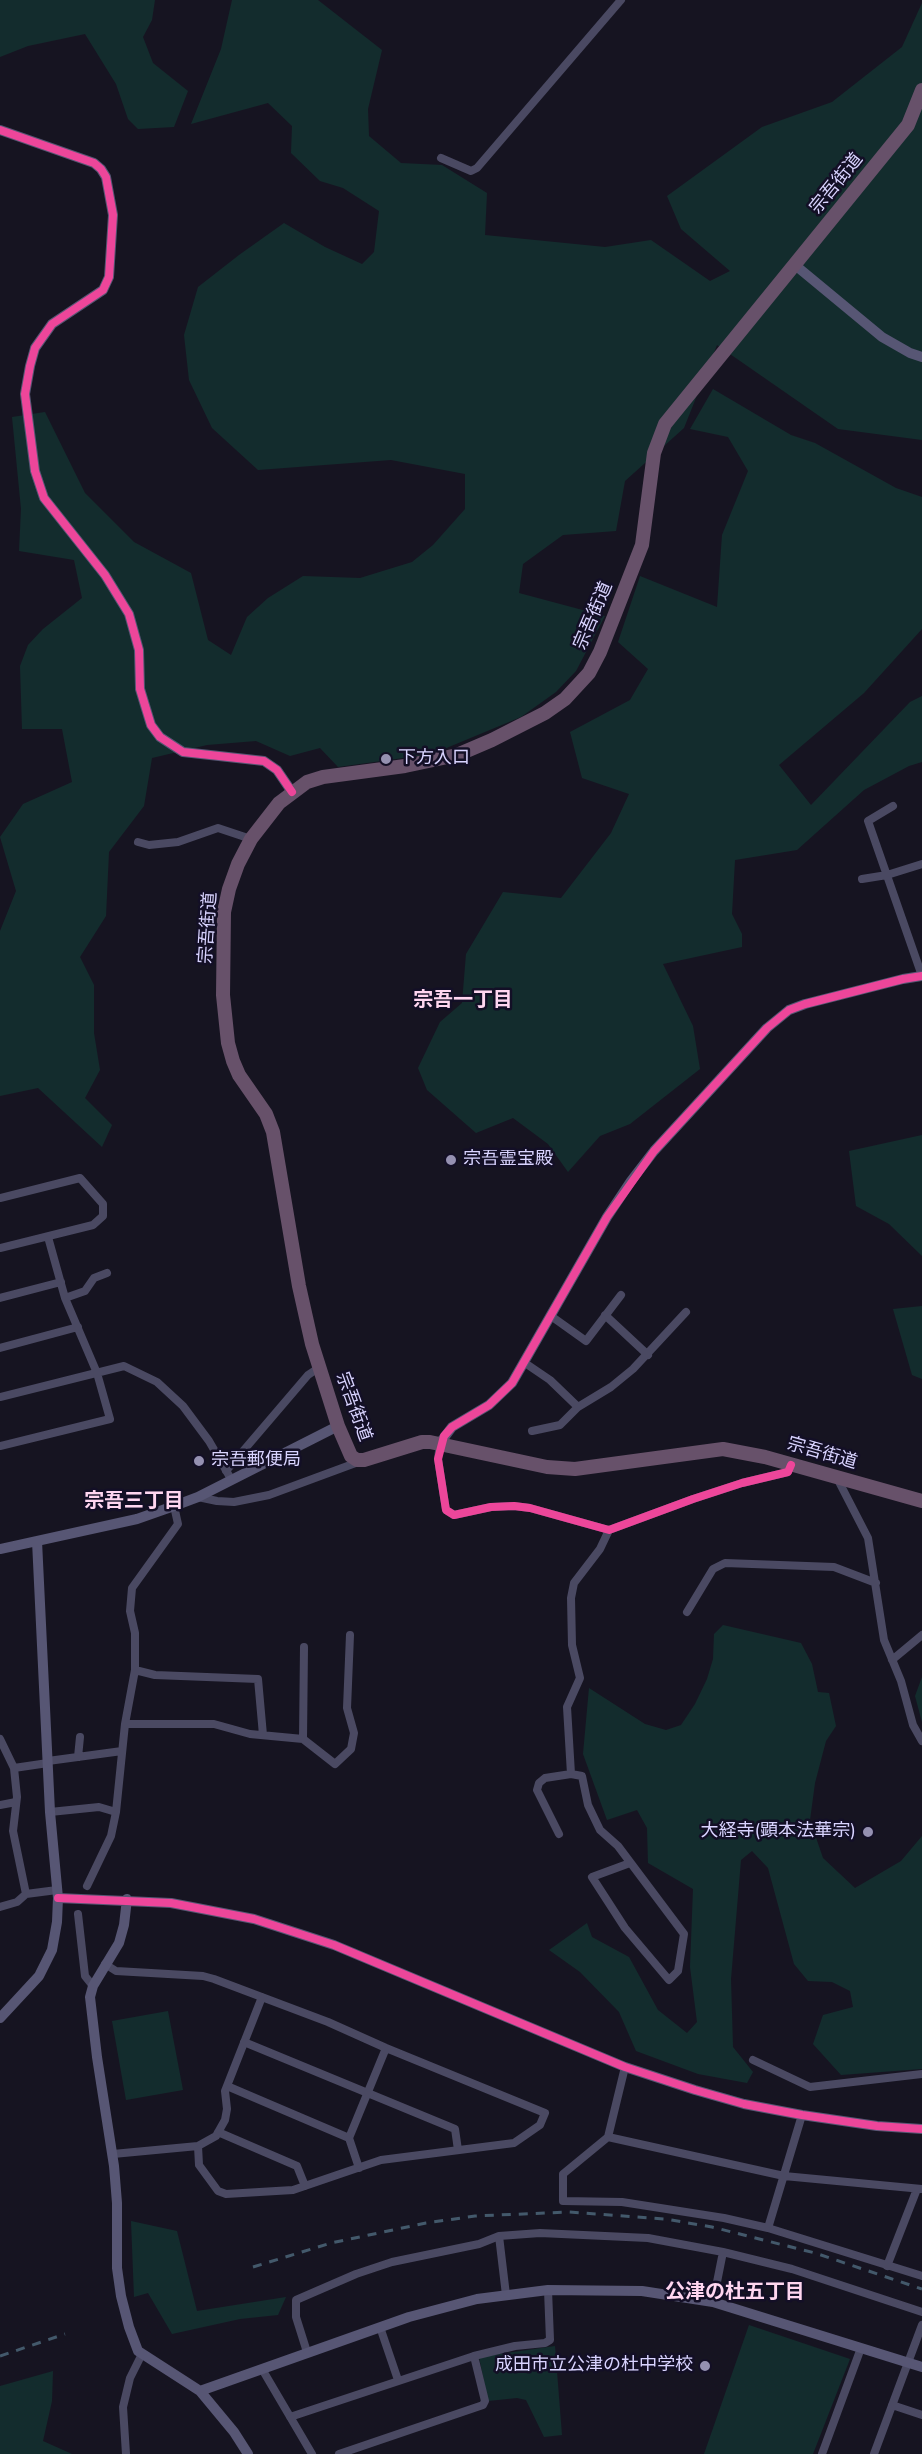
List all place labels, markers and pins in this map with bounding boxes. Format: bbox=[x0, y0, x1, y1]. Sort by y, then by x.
place label: 下方入口 bbox=[398, 748, 470, 770]
marker: 下方入口 bbox=[379, 752, 393, 766]
place label: 宗吾霊宝殿 bbox=[463, 1149, 553, 1171]
marker: 宗吾霊宝殿 bbox=[444, 1153, 458, 1167]
place label: 宗吾郵便局 bbox=[211, 1450, 301, 1472]
marker: 宗吾郵便局 bbox=[192, 1454, 206, 1468]
place label: 大経寺(顕本法華宗) bbox=[701, 1821, 856, 1843]
marker: 大経寺(顕本法華宗) bbox=[861, 1825, 875, 1839]
place label: 成田市立公津の杜中学校 bbox=[495, 2355, 693, 2377]
marker: 成田市立公津の杜中学校 bbox=[698, 2359, 712, 2373]

